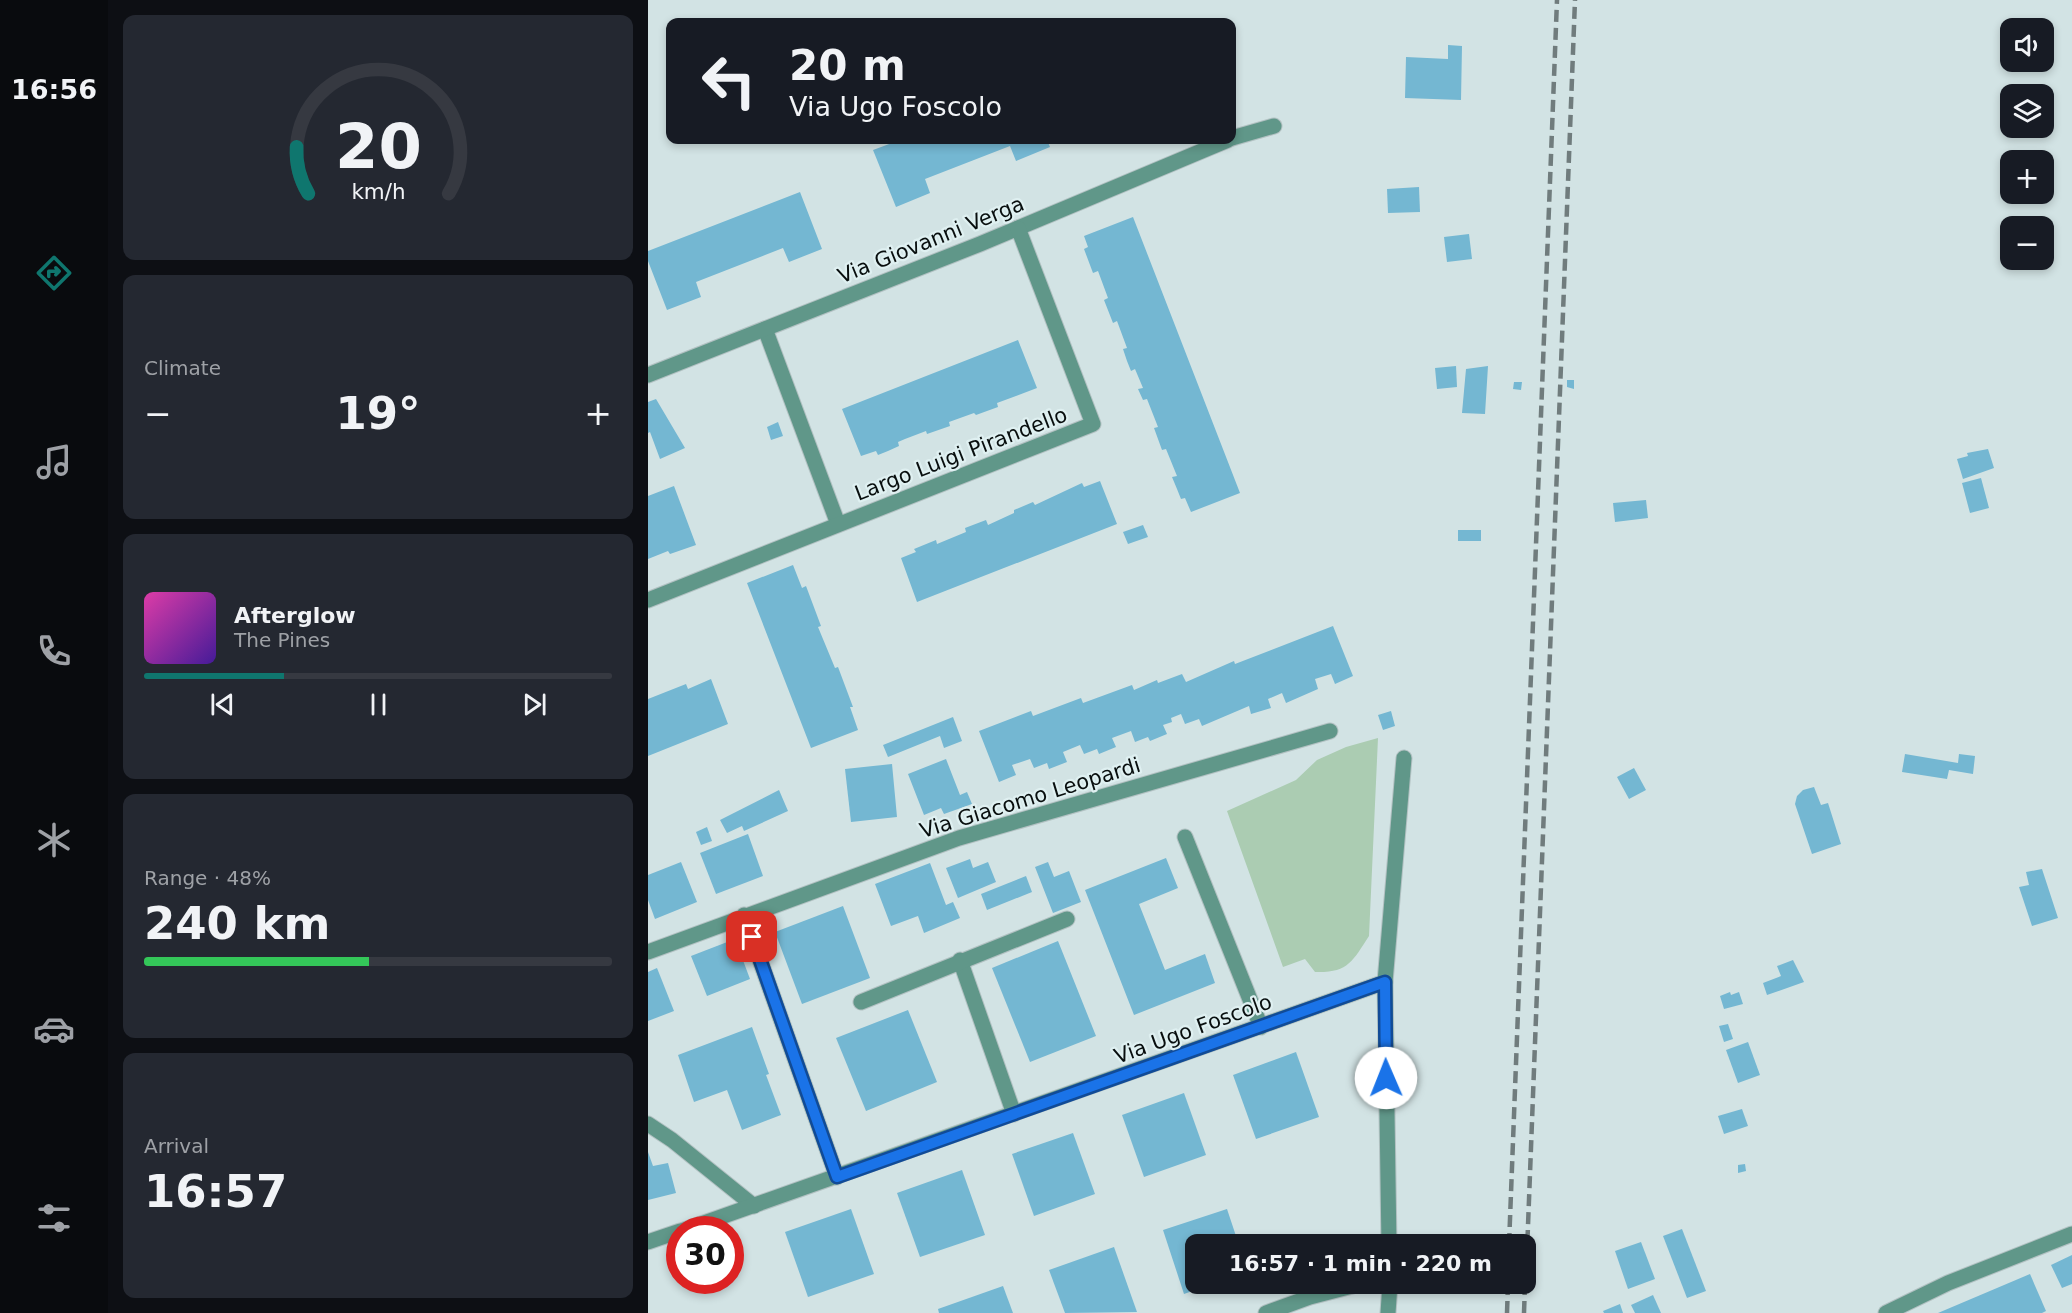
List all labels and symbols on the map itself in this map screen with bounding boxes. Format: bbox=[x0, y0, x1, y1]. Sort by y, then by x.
street label: Via Giovanni Verga bbox=[834, 192, 1028, 288]
street label: Largo Luigi Pirandello bbox=[851, 402, 1071, 506]
street label: Via Giacomo Leopardi bbox=[917, 753, 1143, 843]
pin bbox=[726, 911, 777, 962]
street label: Via Ugo Foscolo bbox=[1111, 989, 1275, 1069]
position arrow bbox=[1354, 1046, 1418, 1110]
speed limit sign: 30 bbox=[666, 1216, 744, 1294]

